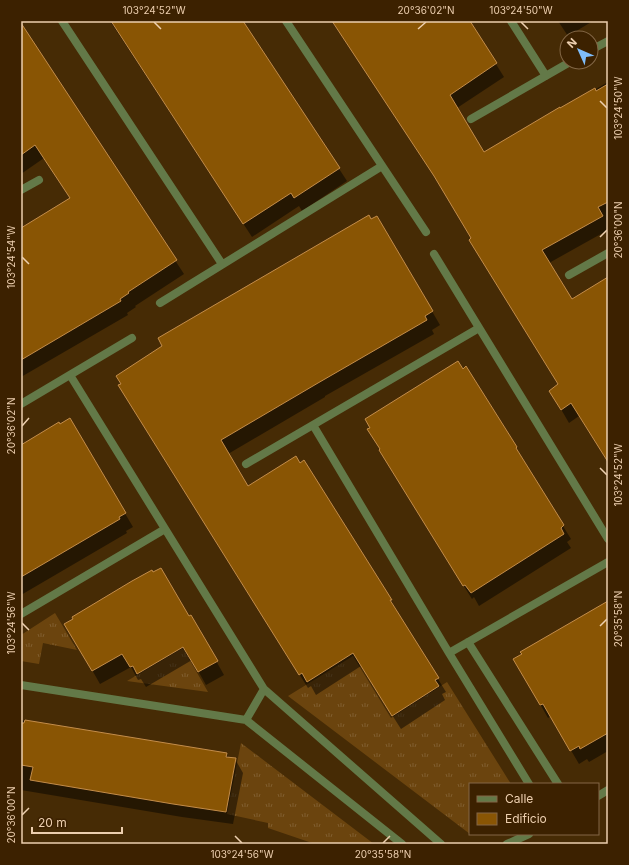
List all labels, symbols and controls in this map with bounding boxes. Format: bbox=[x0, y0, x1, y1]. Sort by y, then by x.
text: 103°24'52"W bbox=[122, 4, 186, 16]
text: 20°36'02"N bbox=[398, 4, 454, 16]
text: 103°24'50"W bbox=[489, 4, 553, 16]
north arrow bbox=[559, 30, 599, 70]
text: N bbox=[564, 35, 580, 51]
text: 103°24'50"W bbox=[612, 76, 624, 140]
text: 20°36'00"N bbox=[612, 201, 624, 259]
text: 103°24'54"W bbox=[5, 225, 17, 289]
text: 20°36'02"N bbox=[5, 398, 17, 454]
text: 103°24'52"W bbox=[612, 443, 624, 507]
text: 103°24'56"W bbox=[5, 591, 17, 655]
text: 20°35'58"N bbox=[612, 591, 624, 647]
legend bbox=[469, 783, 599, 835]
text: 20°36'00"N bbox=[5, 786, 17, 844]
text: Calle bbox=[505, 791, 533, 806]
scale bar bbox=[32, 809, 122, 835]
text: Edificio bbox=[505, 811, 547, 826]
text: 20 m bbox=[38, 815, 67, 830]
text: 103°24'56"W bbox=[210, 848, 274, 860]
text: 20°35'58"N bbox=[355, 848, 411, 860]

